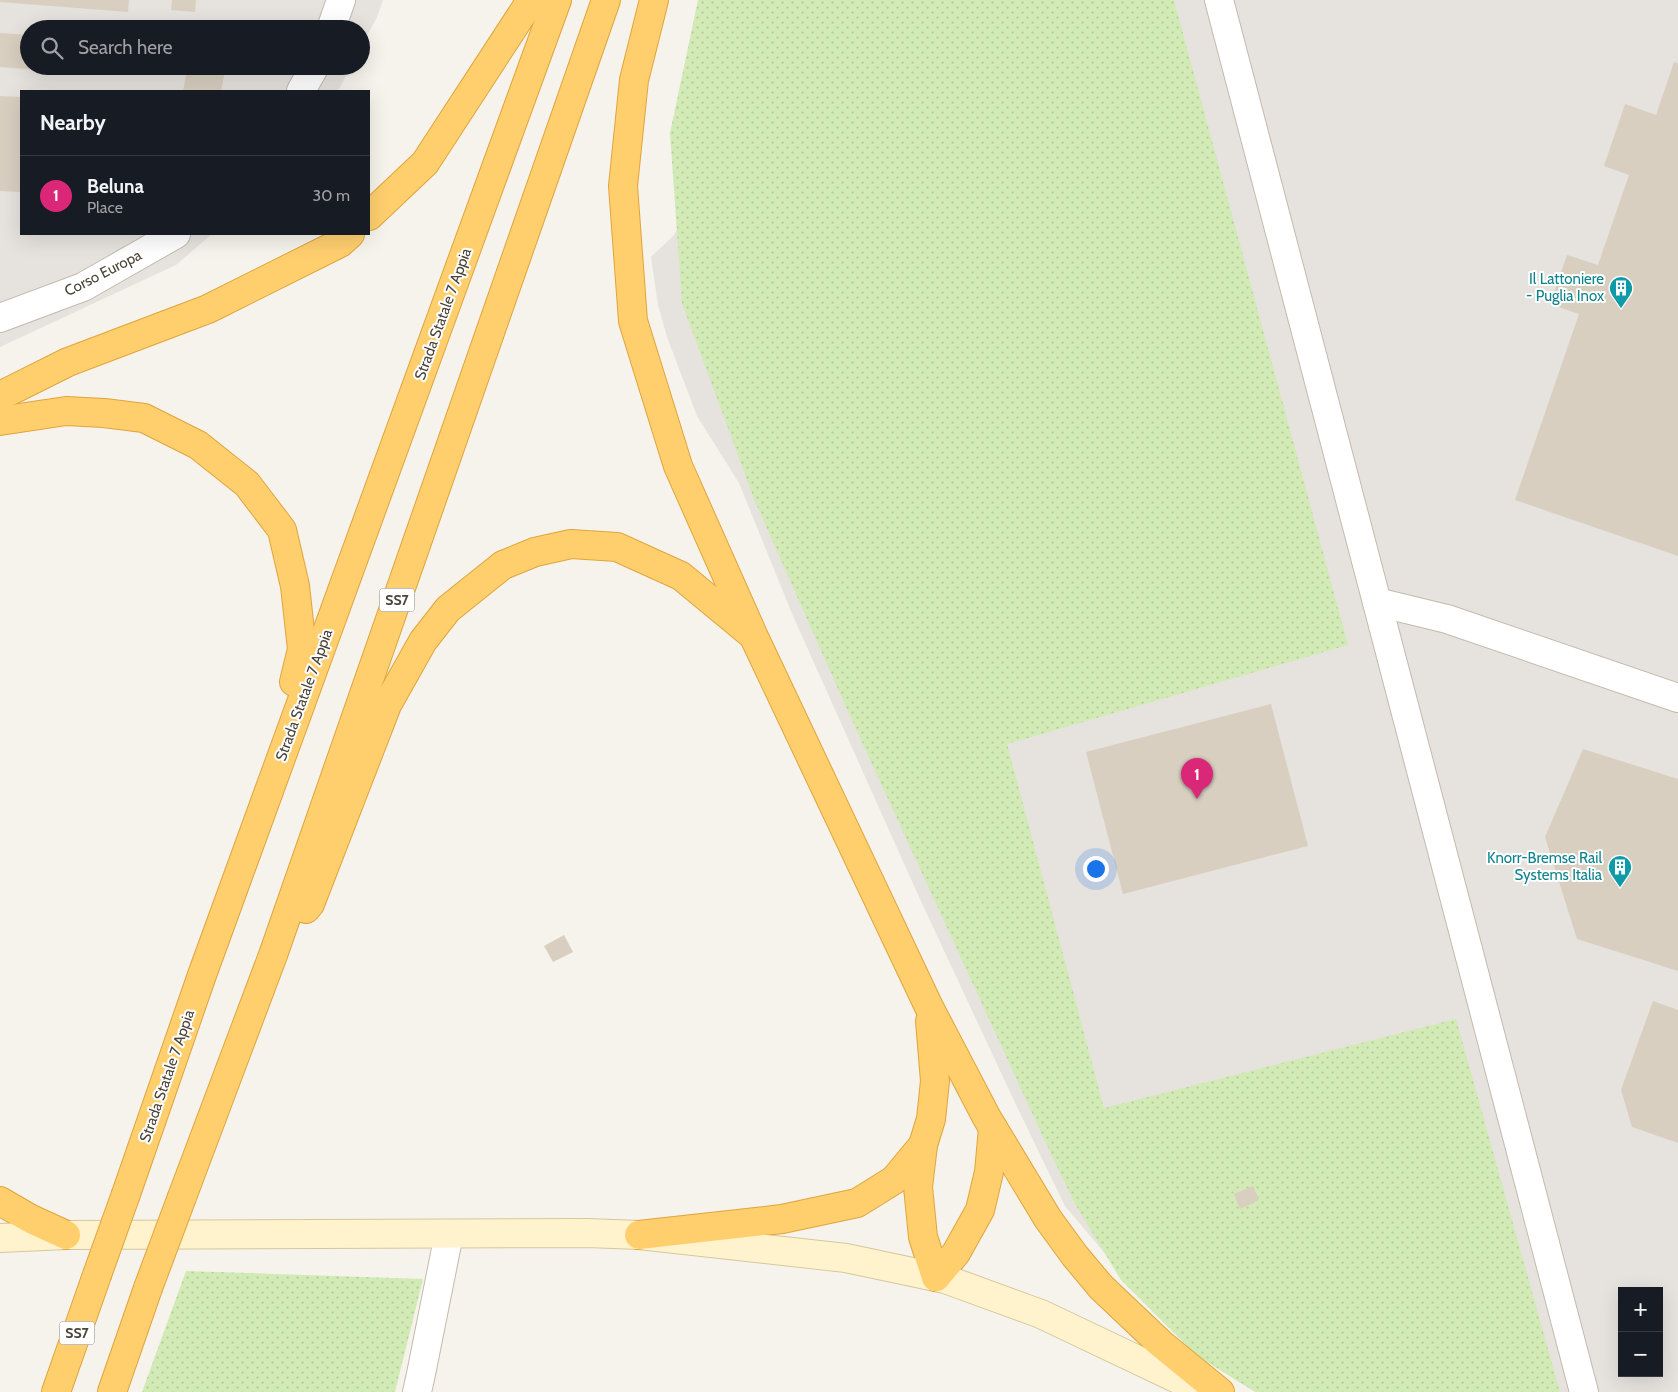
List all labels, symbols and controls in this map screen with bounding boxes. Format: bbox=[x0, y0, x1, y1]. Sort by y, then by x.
search box bbox=[20, 20, 370, 75]
icon: search bbox=[38, 34, 66, 62]
text: Search here bbox=[78, 36, 172, 59]
text: Nearby bbox=[40, 110, 106, 135]
text: Beluna bbox=[87, 175, 144, 198]
text: 1 bbox=[53, 186, 59, 205]
text: 30 m bbox=[313, 186, 350, 205]
text: Place bbox=[87, 198, 123, 217]
street label: Strada Statale 7 Appia bbox=[411, 245, 475, 382]
street label: Corso Europa bbox=[61, 246, 145, 300]
place label: Il Lattoniere - Puglia Inox bbox=[1526, 270, 1604, 305]
building icon: Il Lattoniere - Puglia Inox bbox=[1608, 275, 1634, 309]
road number: SS7 bbox=[380, 588, 414, 612]
street label: Strada Statale 7 Appia bbox=[272, 626, 336, 763]
pin: 1 bbox=[1181, 758, 1213, 799]
place label: Knorr-Bremse Rail Systems Italia bbox=[1487, 849, 1603, 884]
building icon: Knorr-Bremse Rail Systems Italia bbox=[1607, 854, 1633, 888]
your location bbox=[1083, 856, 1109, 882]
street label: Strada Statale 7 Appia bbox=[136, 1007, 198, 1145]
map controls bbox=[1618, 1287, 1663, 1377]
button: + bbox=[1618, 1287, 1663, 1332]
road number: SS7 bbox=[60, 1322, 94, 1345]
button: − bbox=[1618, 1332, 1663, 1377]

